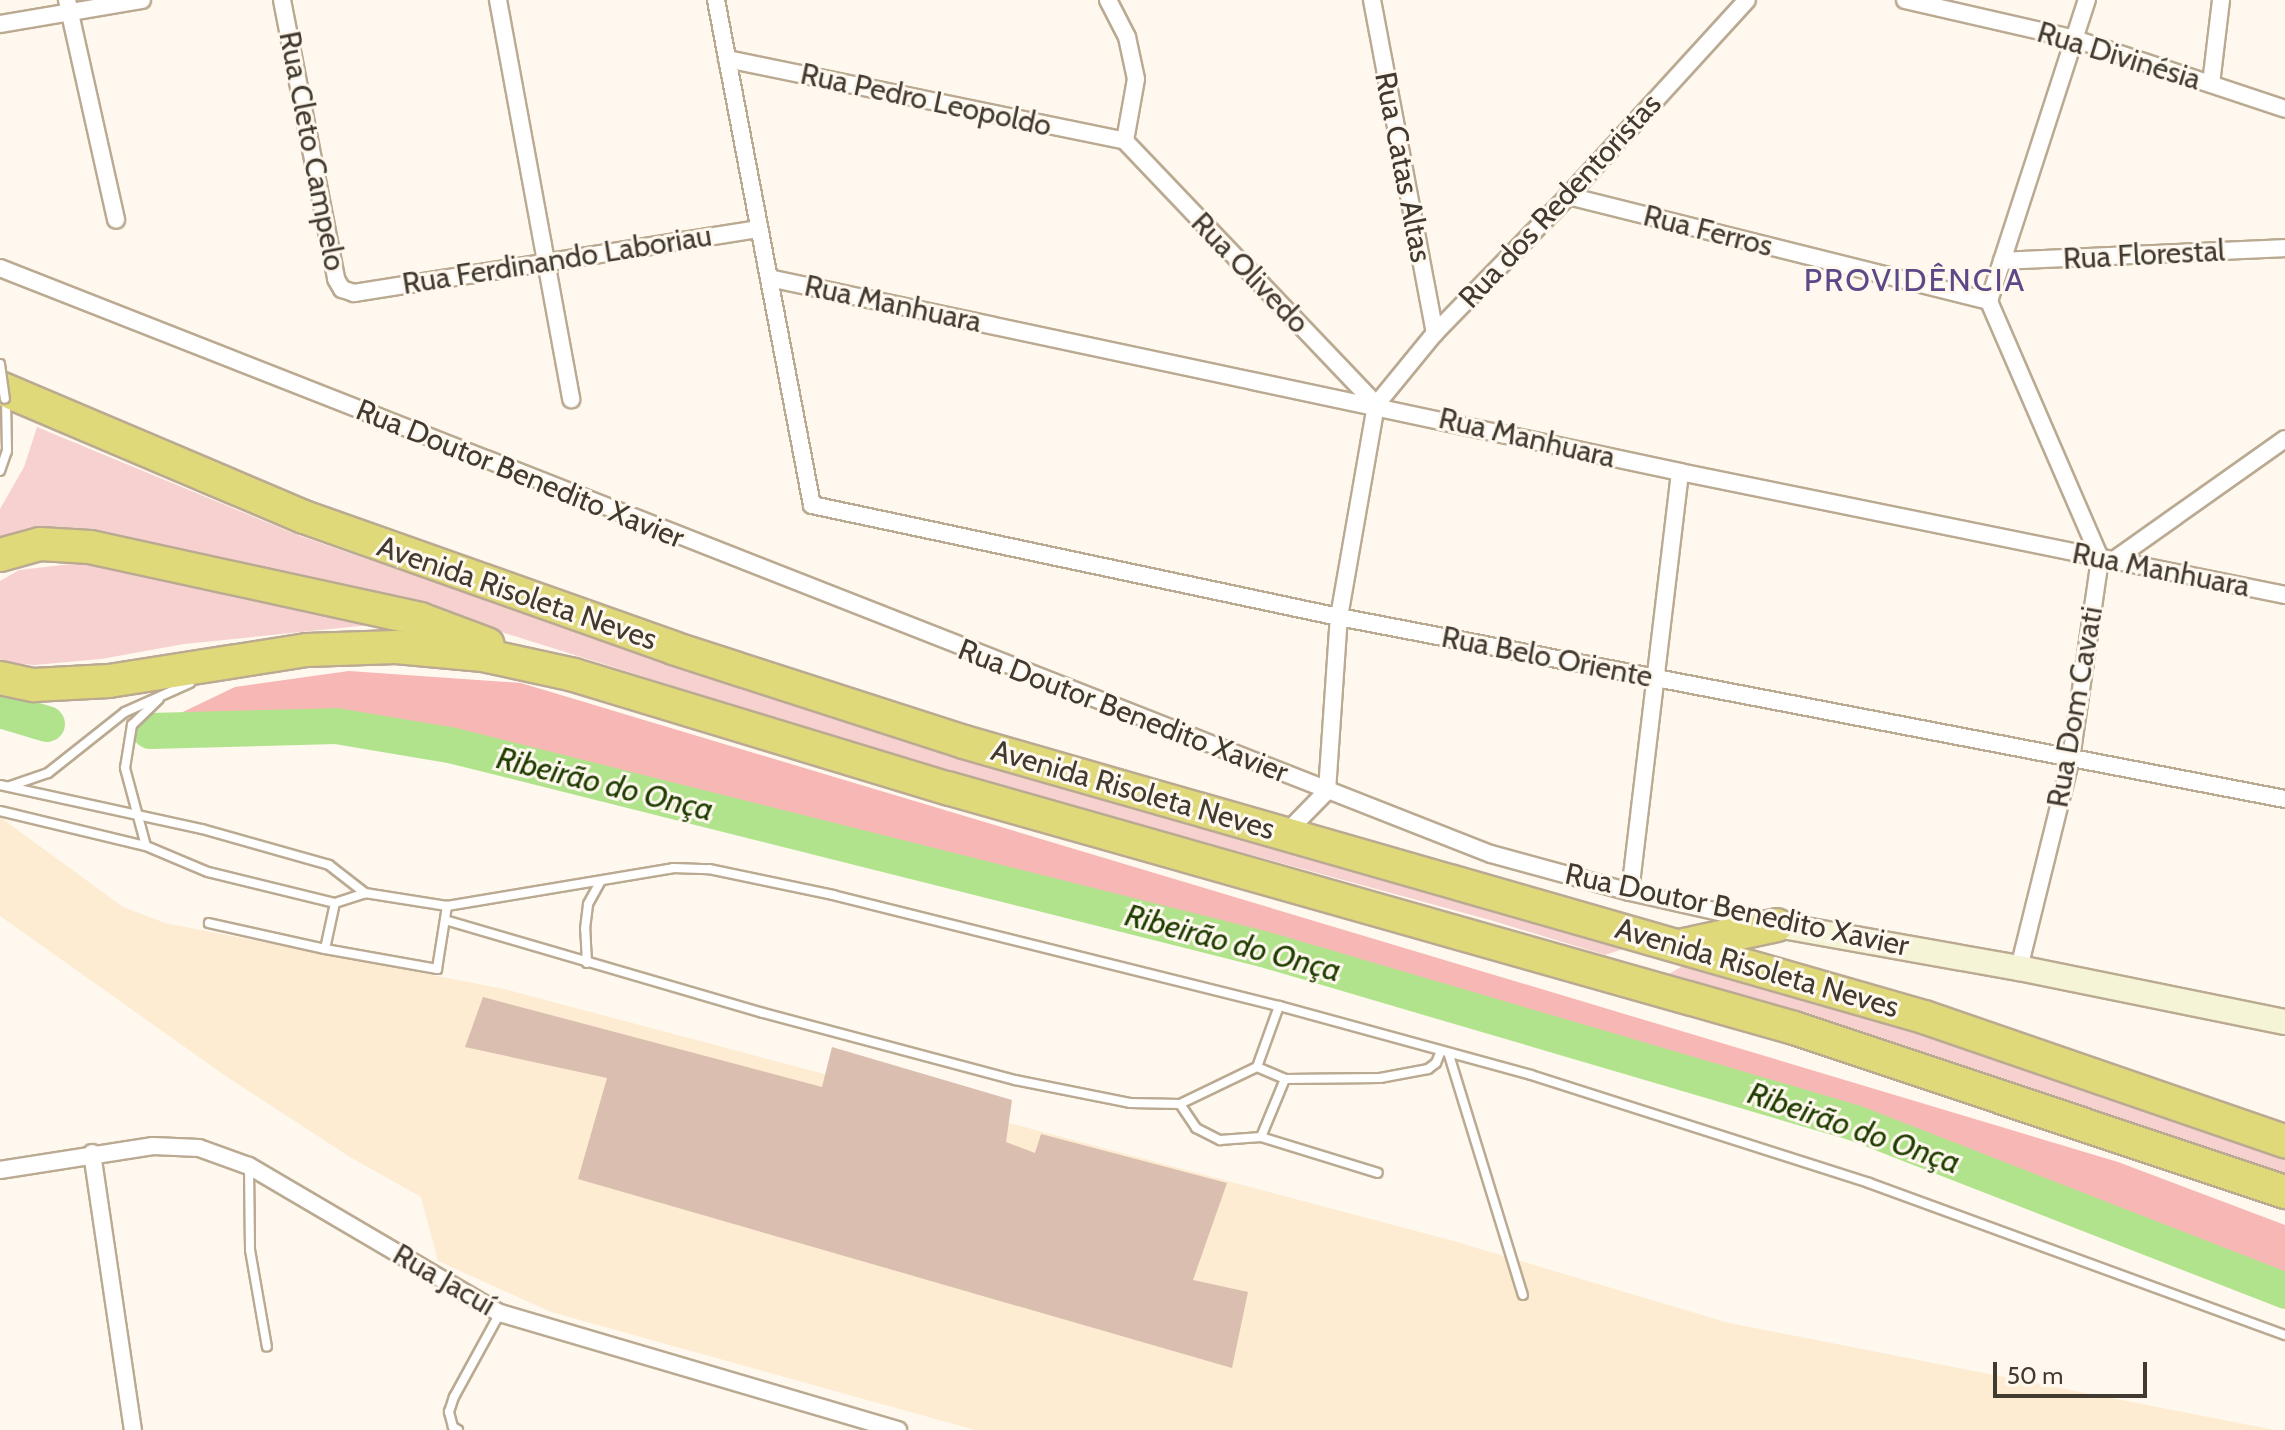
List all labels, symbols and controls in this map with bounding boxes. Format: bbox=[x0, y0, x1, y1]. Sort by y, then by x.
street label: Rua Divinésia bbox=[2033, 14, 2205, 98]
street label: Rua Cleto Campelo bbox=[271, 28, 353, 274]
street label: Rua Pedro Leopoldo bbox=[797, 56, 1055, 144]
street label: Rua Catas Altas bbox=[1367, 69, 1439, 265]
street label: Rua dos Redentoristas bbox=[1451, 86, 1669, 316]
street label: Rua Ferros bbox=[1640, 198, 1776, 264]
street label: Rua Olivedo bbox=[1184, 205, 1316, 341]
street label: Rua Ferdinando Laboriau bbox=[400, 218, 714, 302]
street label: Rua Florestal bbox=[2062, 233, 2226, 277]
district label: PROVIDÊNCIA bbox=[1804, 261, 2026, 299]
street label: Rua Manhuara bbox=[801, 268, 985, 340]
street label: Rua Doutor Benedito Xavier bbox=[351, 392, 689, 556]
street label: Rua Manhuara bbox=[1435, 400, 1619, 476]
street label: Avenida Risoleta Neves bbox=[373, 528, 661, 658]
street label: Rua Manhuara bbox=[2069, 535, 2253, 605]
street label: Rua Dom Cavati bbox=[2040, 604, 2110, 810]
street label: Rua Belo Oriente bbox=[1439, 619, 1655, 695]
street label: Rua Doutor Benedito Xavier bbox=[953, 631, 1293, 791]
street label: Avenida Risoleta Neves bbox=[987, 732, 1279, 848]
water label: Ribeirão do Onça bbox=[493, 739, 717, 829]
street label: Rua Doutor Benedito Xavier bbox=[1562, 856, 1912, 964]
water label: Ribeirão do Onça bbox=[1121, 896, 1345, 990]
street label: Avenida Risoleta Neves bbox=[1611, 910, 1903, 1026]
water label: Ribeirão do Onça bbox=[1743, 1074, 1965, 1182]
street label: Rua Jacuí bbox=[386, 1236, 502, 1324]
scale bar bbox=[1997, 1346, 2151, 1396]
text: 50 m bbox=[2007, 1361, 2063, 1390]

